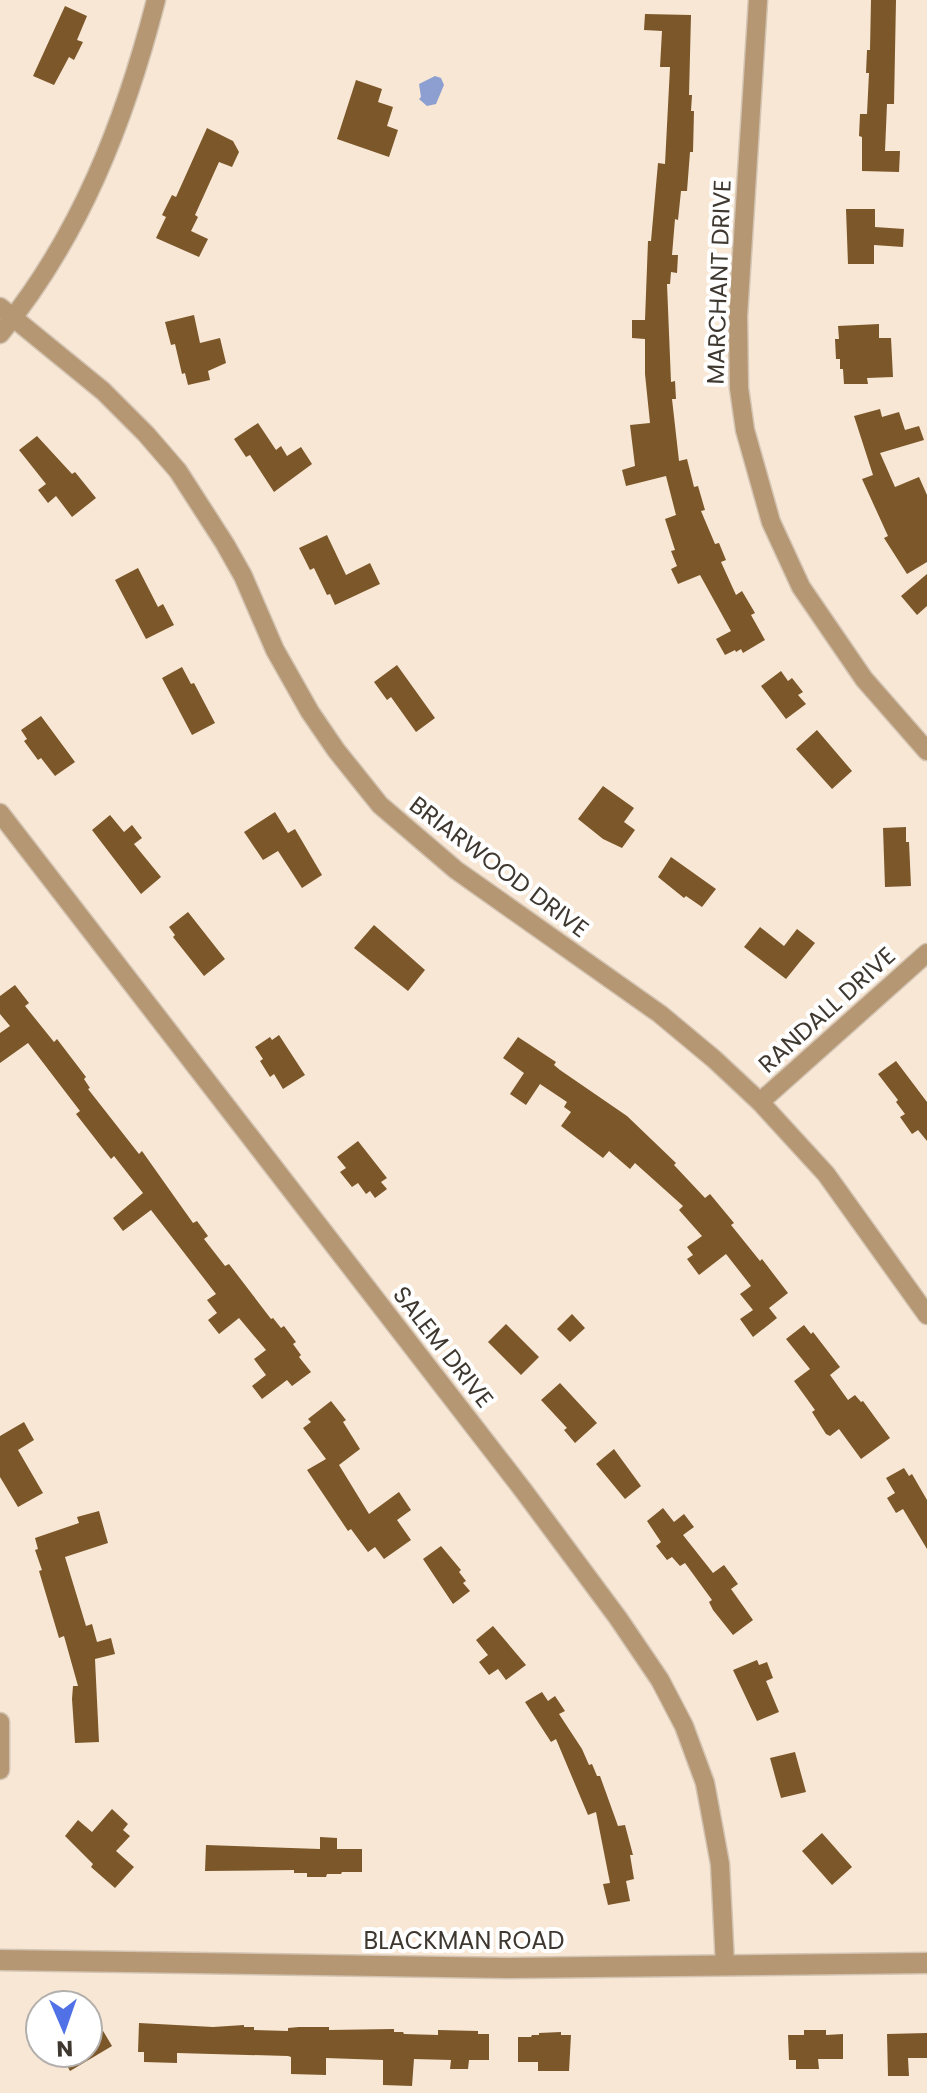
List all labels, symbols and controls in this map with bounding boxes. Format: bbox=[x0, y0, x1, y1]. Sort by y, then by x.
street label: MARCHANT DRIVE bbox=[698, 179, 739, 385]
street label: BRIARWOOD DRIVE bbox=[403, 788, 596, 945]
street label: RANDALL DRIVE bbox=[751, 939, 902, 1080]
street label: SALEM DRIVE bbox=[385, 1279, 501, 1414]
street label: BLACKMAN ROAD bbox=[364, 1924, 564, 1957]
north arrow bbox=[24, 1989, 104, 2069]
text: N bbox=[56, 2033, 73, 2064]

